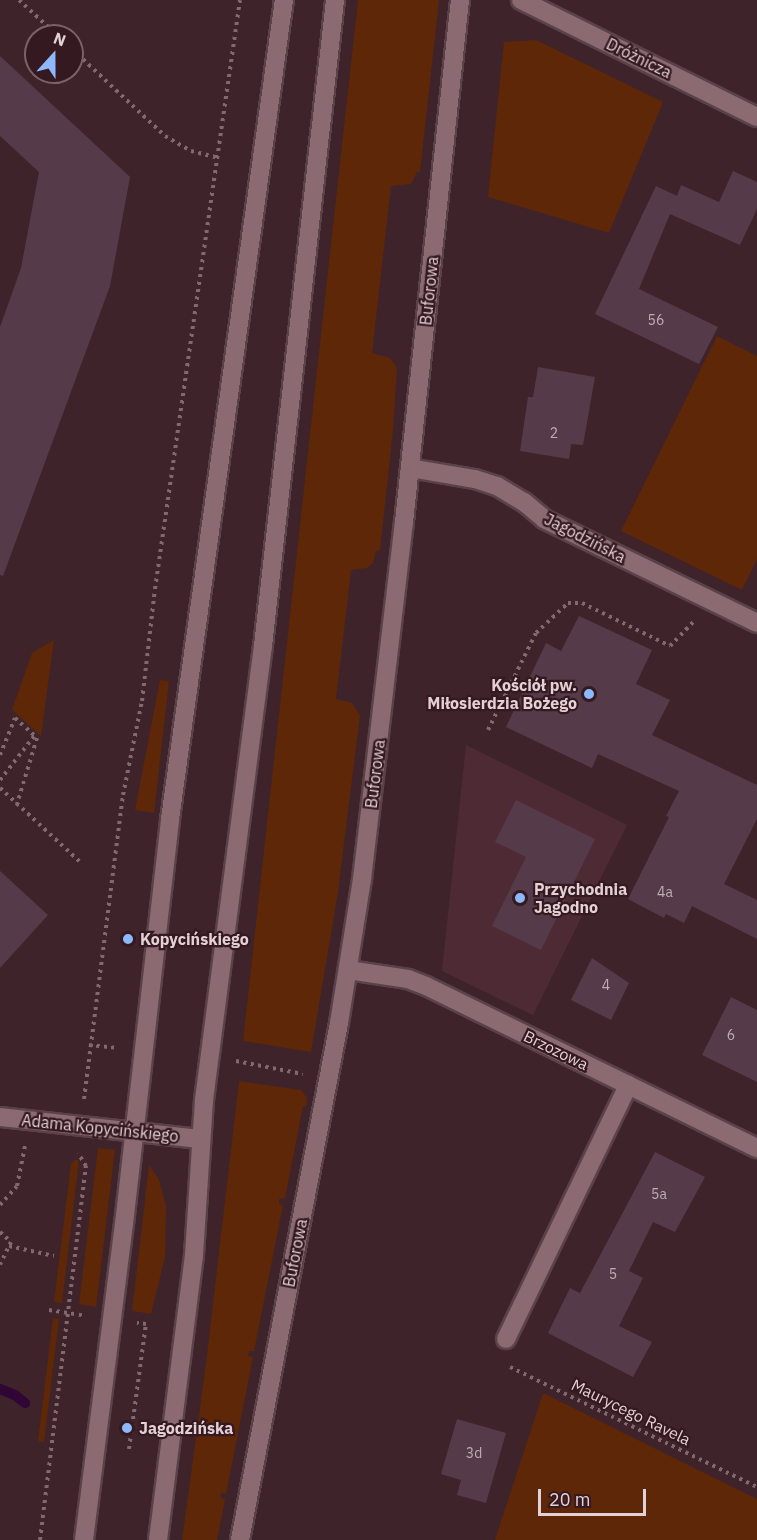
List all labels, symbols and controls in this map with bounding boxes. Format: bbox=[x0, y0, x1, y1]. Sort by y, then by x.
north arrow bbox=[24, 24, 84, 84]
text: N bbox=[51, 28, 69, 50]
street label: Dróżnicza bbox=[603, 34, 675, 82]
street label: Buforowa bbox=[416, 256, 442, 326]
house number: 56 bbox=[648, 312, 664, 328]
house number: 2 bbox=[550, 425, 558, 441]
street label: Jagodzińska bbox=[541, 509, 629, 567]
place label: Kościół pw. Miłosierdzia Bożego bbox=[427, 675, 577, 713]
marker: Kościół pw. Miłosierdzia Bożego bbox=[582, 687, 596, 701]
street label: Buforowa bbox=[361, 739, 389, 809]
place label: Przychodnia Jagodno bbox=[534, 879, 627, 917]
house number: 4a bbox=[657, 884, 673, 900]
marker: Przychodnia Jagodno bbox=[511, 889, 529, 907]
place label: Kopycińskiego bbox=[140, 929, 249, 949]
marker: Kopycińskiego bbox=[121, 932, 135, 946]
house number: 4 bbox=[602, 977, 610, 993]
street label: Brzozowa bbox=[521, 1026, 591, 1074]
house number: 6 bbox=[727, 1027, 735, 1043]
street label: Adama Kopycińskiego bbox=[21, 1110, 179, 1146]
house number: 5a bbox=[651, 1186, 667, 1202]
street label: Buforowa bbox=[279, 1217, 311, 1289]
house number: 5 bbox=[609, 1266, 617, 1282]
street label: Maurycego Ravela bbox=[568, 1375, 694, 1449]
place label: Jagodzińska bbox=[139, 1418, 233, 1438]
marker: Jagodzińska bbox=[120, 1421, 134, 1435]
house number: 3d bbox=[466, 1445, 482, 1461]
scale bar bbox=[541, 1477, 649, 1515]
text: 20 m bbox=[549, 1488, 591, 1511]

